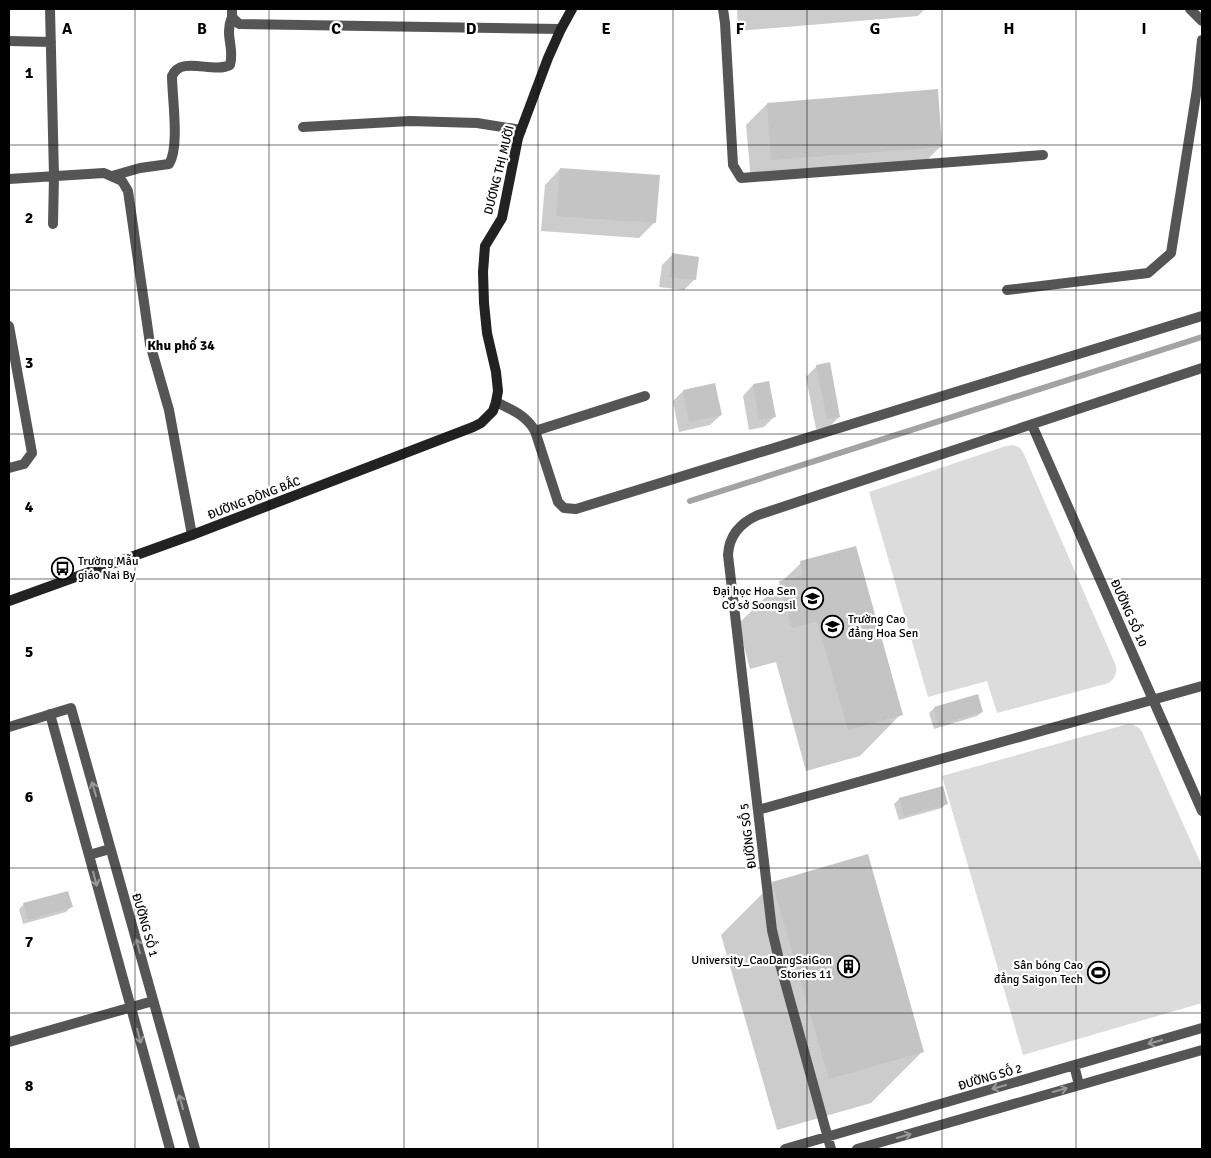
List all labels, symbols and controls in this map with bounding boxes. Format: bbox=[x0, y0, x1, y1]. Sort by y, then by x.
text: A bbox=[62, 19, 73, 39]
text: B bbox=[197, 19, 207, 39]
text: C bbox=[331, 19, 341, 39]
text: D bbox=[466, 19, 477, 39]
text: E bbox=[601, 19, 611, 39]
text: F bbox=[736, 19, 745, 39]
text: G bbox=[870, 19, 880, 39]
text: H bbox=[1004, 19, 1014, 39]
text: I bbox=[1141, 19, 1147, 39]
text: 1 bbox=[25, 63, 34, 83]
street label: DƯƠNG THỊ MƯỜI bbox=[481, 124, 518, 216]
text: 2 bbox=[25, 208, 33, 228]
district label: Khu phố 34 bbox=[147, 337, 215, 354]
text: 3 bbox=[25, 353, 33, 373]
street label: ĐƯỜNG ĐÔNG BẮC bbox=[205, 472, 303, 523]
text: 4 bbox=[25, 497, 34, 517]
place label: Trường Mẫu giáo Nai By bbox=[78, 554, 138, 583]
bus stop icon: Trường Mẫu giáo Nai By bbox=[50, 556, 74, 580]
street label: ĐƯỜNG SỐ 10 bbox=[1107, 576, 1152, 649]
place label: Đại học Hoa Sen Cơ sở Soongsil bbox=[713, 584, 796, 613]
school or university icon: Đại học Hoa Sen Cơ sở Soongsil bbox=[800, 586, 824, 610]
place label: Trường Cao đẳng Hoa Sen bbox=[848, 612, 918, 641]
school or university icon: Trường Cao đẳng Hoa Sen bbox=[820, 614, 844, 638]
text: 5 bbox=[25, 642, 33, 662]
one-way arrow bbox=[88, 782, 98, 798]
text: 6 bbox=[25, 787, 34, 807]
street label: ĐƯỜNG SỐ 5 bbox=[735, 802, 760, 870]
one-way arrow bbox=[91, 871, 101, 887]
street label: ĐƯỜNG SỐ 1 bbox=[128, 891, 163, 959]
text: 7 bbox=[25, 932, 34, 952]
one-way arrow bbox=[132, 938, 142, 954]
place label: University_CaoDangSaiGon Stories 11 bbox=[691, 953, 832, 982]
building icon: University_CaoDangSaiGon Stories 11 bbox=[836, 955, 860, 979]
place label: Sân bóng Cao đẳng Saigon Tech bbox=[994, 958, 1083, 987]
sports icon: Sân bóng Cao đẳng Saigon Tech bbox=[1087, 960, 1111, 984]
one-way arrow bbox=[135, 1027, 144, 1043]
one-way arrow bbox=[1148, 1037, 1164, 1047]
street label: ĐƯỜNG SỐ 2 bbox=[956, 1059, 1024, 1094]
text: 8 bbox=[25, 1076, 34, 1096]
one-way arrow bbox=[992, 1083, 1008, 1092]
one-way arrow bbox=[1052, 1085, 1068, 1095]
one-way arrow bbox=[176, 1095, 186, 1111]
one-way arrow bbox=[896, 1130, 912, 1140]

